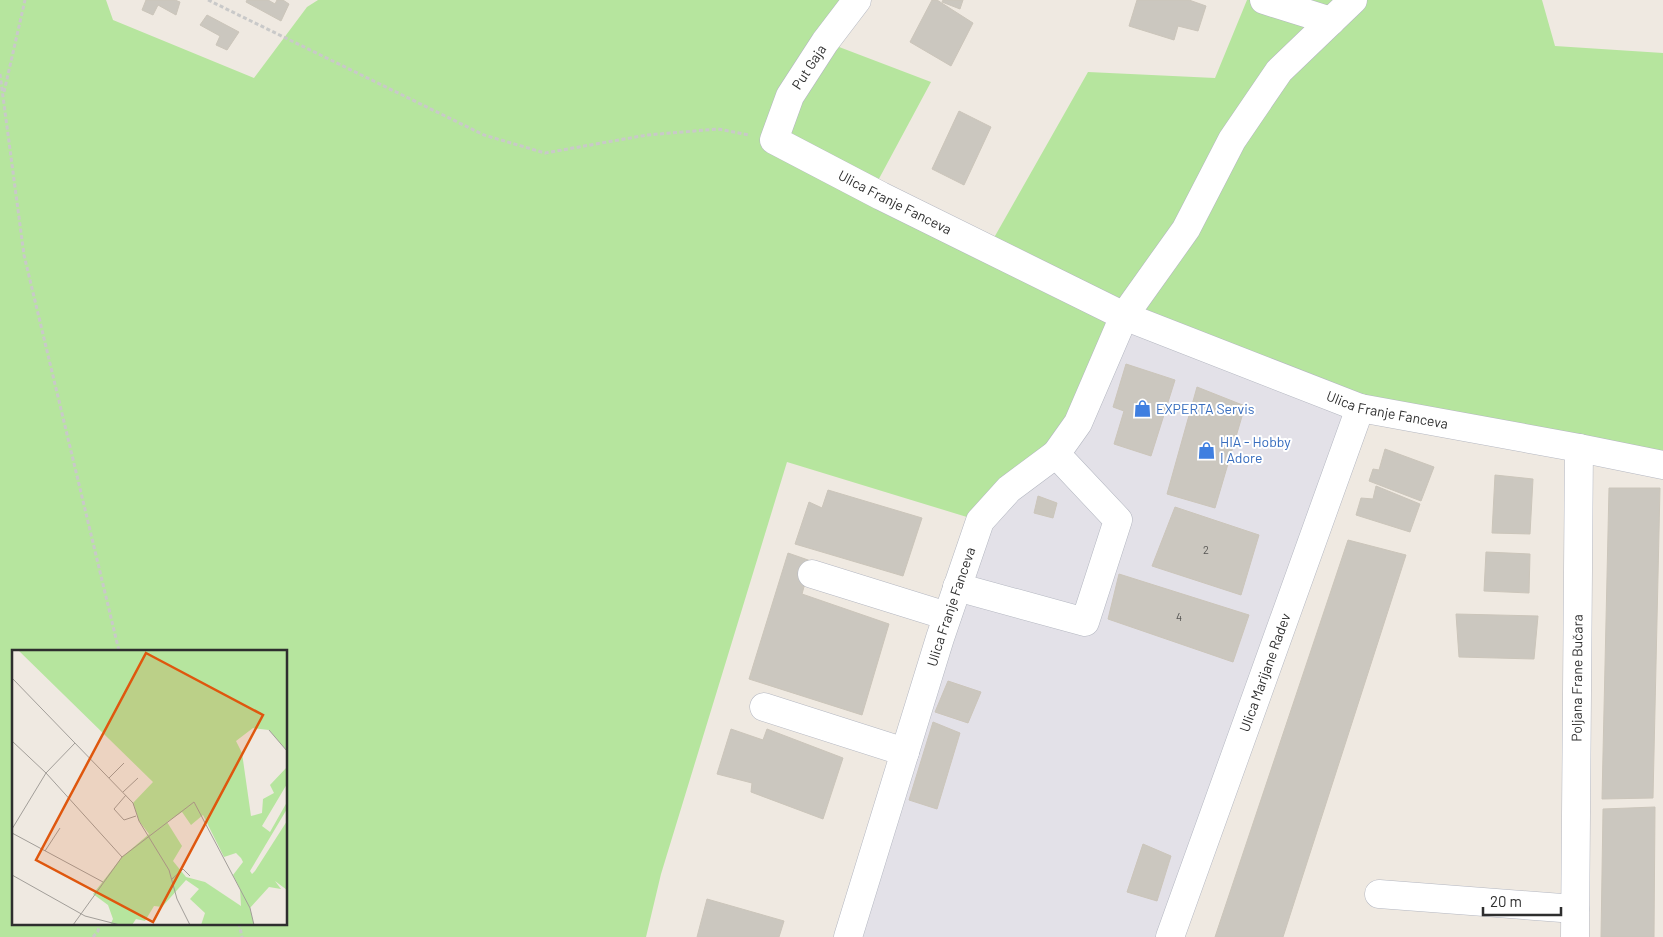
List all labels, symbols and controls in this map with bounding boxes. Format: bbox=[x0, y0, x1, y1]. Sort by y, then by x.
street label: Put Gaja bbox=[788, 41, 829, 92]
street label: Ulica Franje Fanceva bbox=[836, 166, 955, 238]
street label: Ulica Franje Fanceva bbox=[1324, 387, 1449, 432]
shop icon: EXPERTA Servis bbox=[1132, 399, 1152, 419]
place label: EXPERTA Servis bbox=[1156, 400, 1255, 417]
place label: HIA - Hobby I Adore bbox=[1220, 433, 1291, 466]
shop icon: HIA - Hobby I Adore bbox=[1196, 440, 1216, 460]
house number: 2 bbox=[1203, 543, 1209, 556]
street label: Ulica Franje Fanceva bbox=[923, 545, 978, 668]
house number: 4 bbox=[1176, 610, 1182, 623]
street label: Ulica Marijane Radev bbox=[1235, 611, 1294, 734]
street label: Poljana Frane Bučara bbox=[1568, 614, 1586, 742]
inset map bbox=[12, 650, 288, 924]
scale bar bbox=[1483, 884, 1560, 916]
text: 20 m bbox=[1490, 892, 1522, 910]

